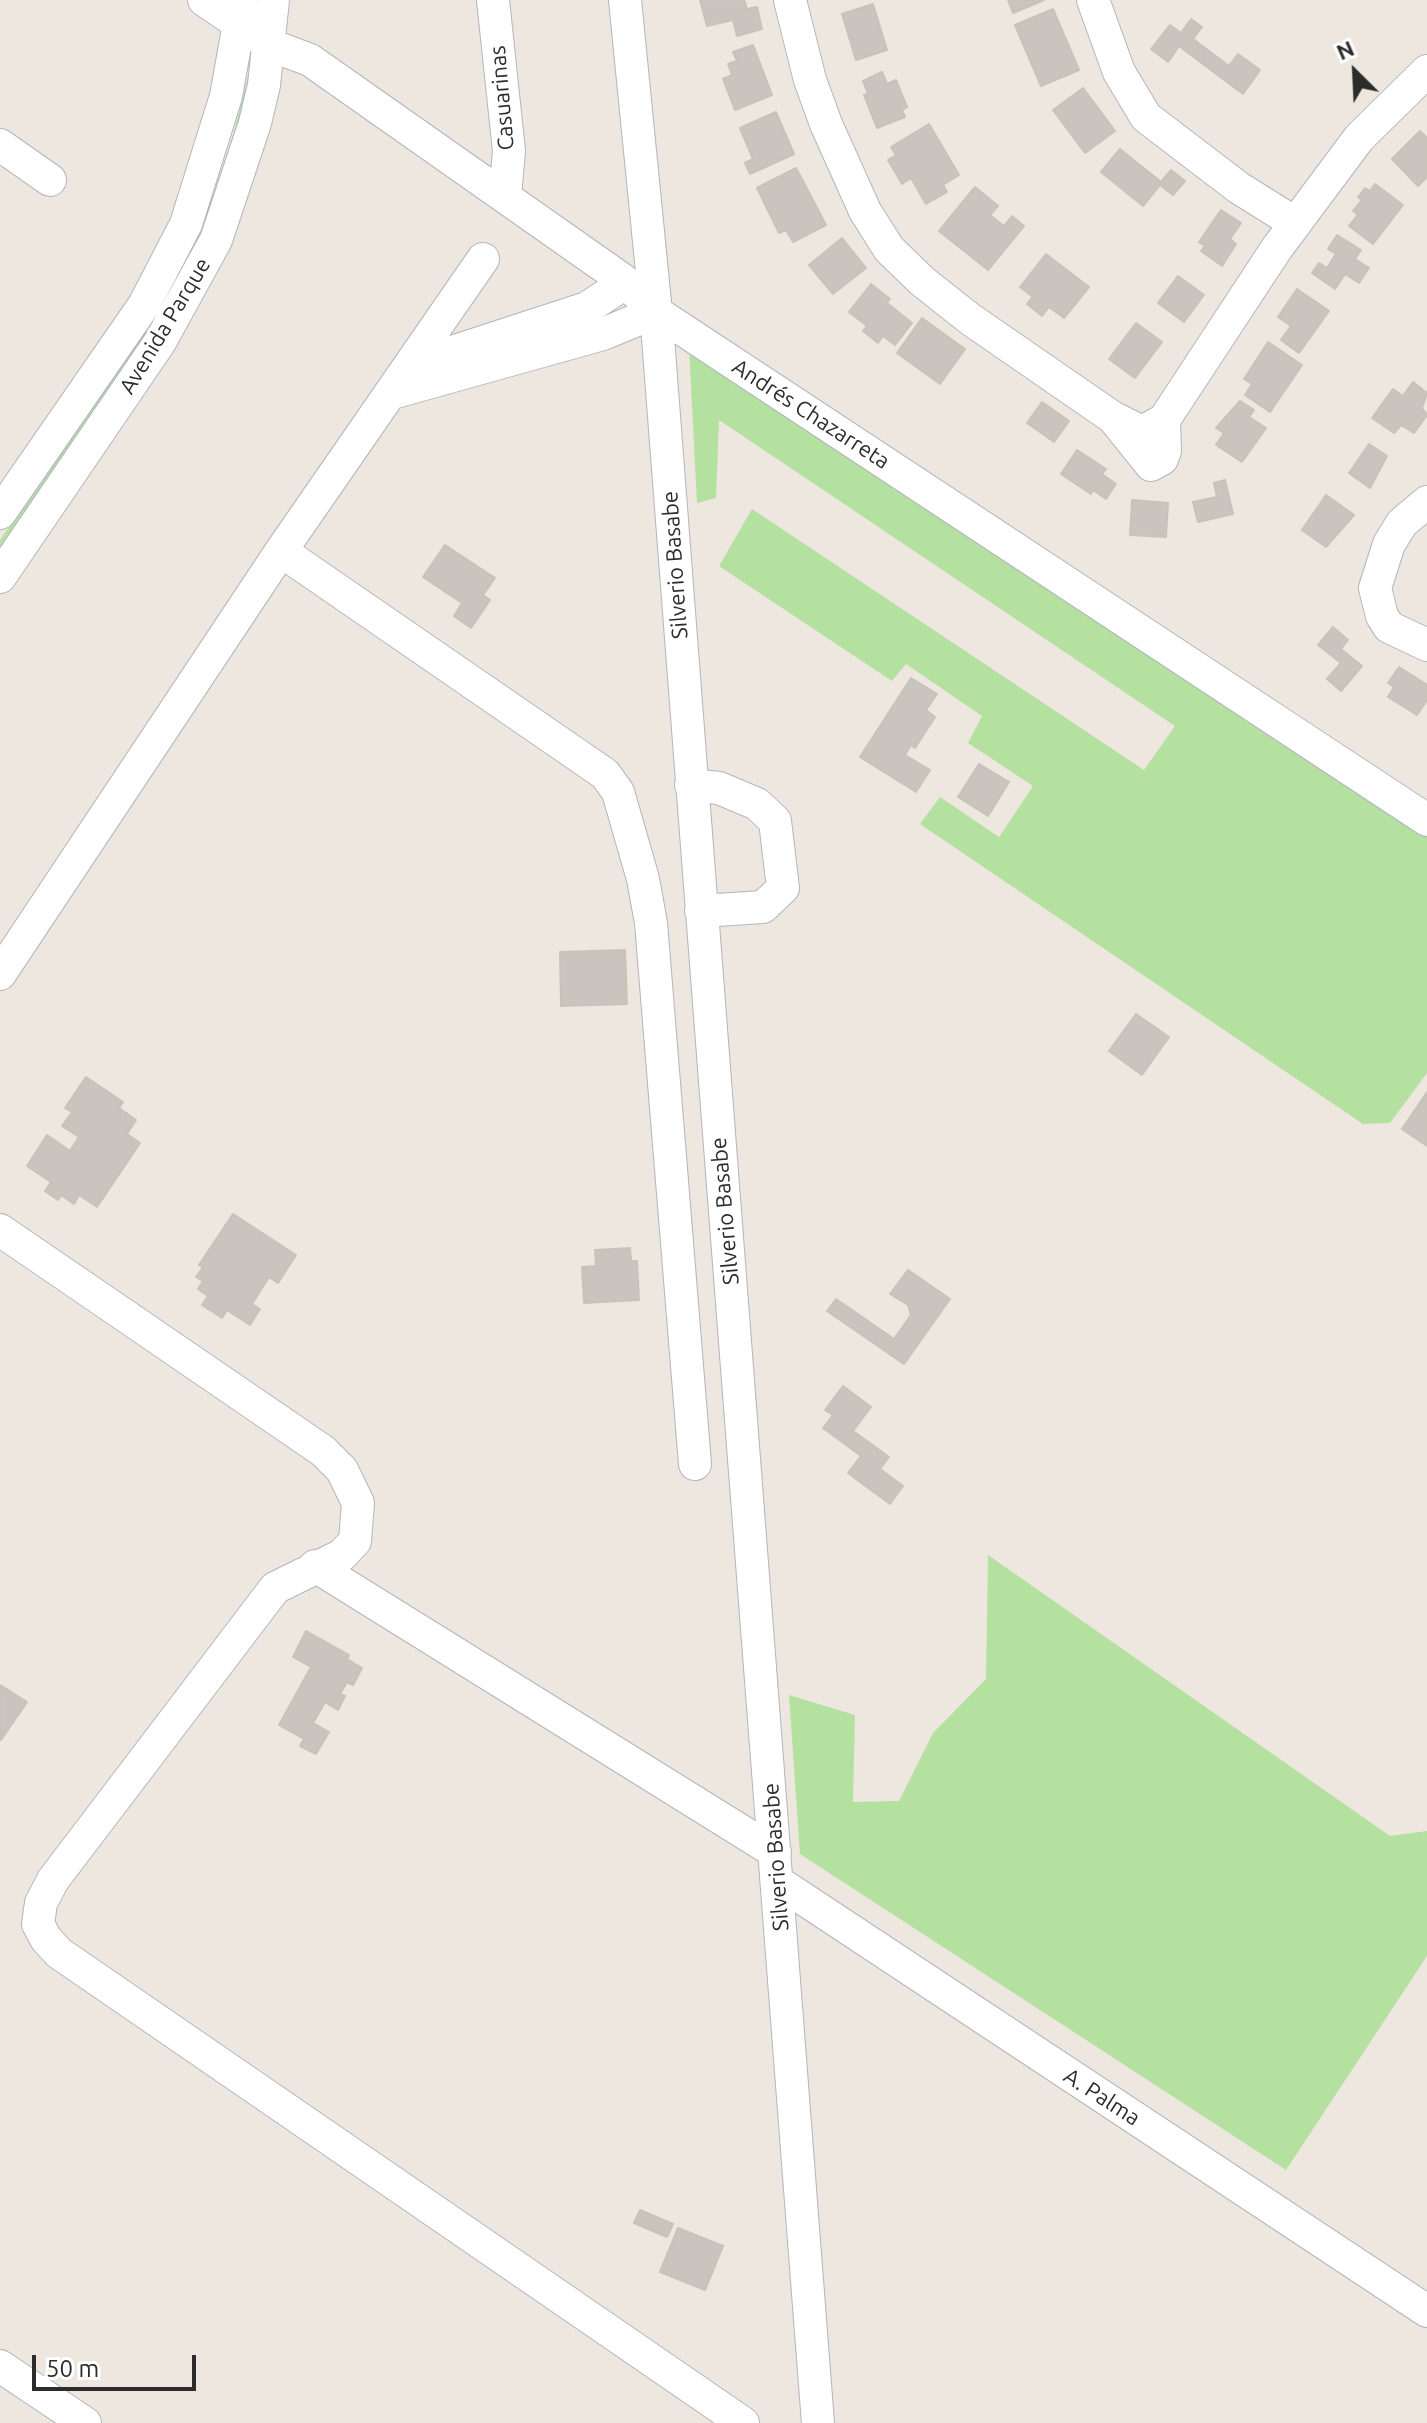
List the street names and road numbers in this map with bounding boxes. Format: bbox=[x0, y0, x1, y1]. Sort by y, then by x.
street label: Casuarinas bbox=[484, 44, 520, 152]
street label: Avenida Parque bbox=[114, 253, 216, 399]
street label: Andrés Chazarreta bbox=[727, 353, 895, 475]
street label: Silverio Basabe bbox=[657, 490, 693, 640]
street label: Silverio Basabe bbox=[705, 1136, 745, 1286]
street label: Silverio Basabe bbox=[758, 1782, 794, 1932]
street label: A. Palma bbox=[1059, 2063, 1145, 2131]

